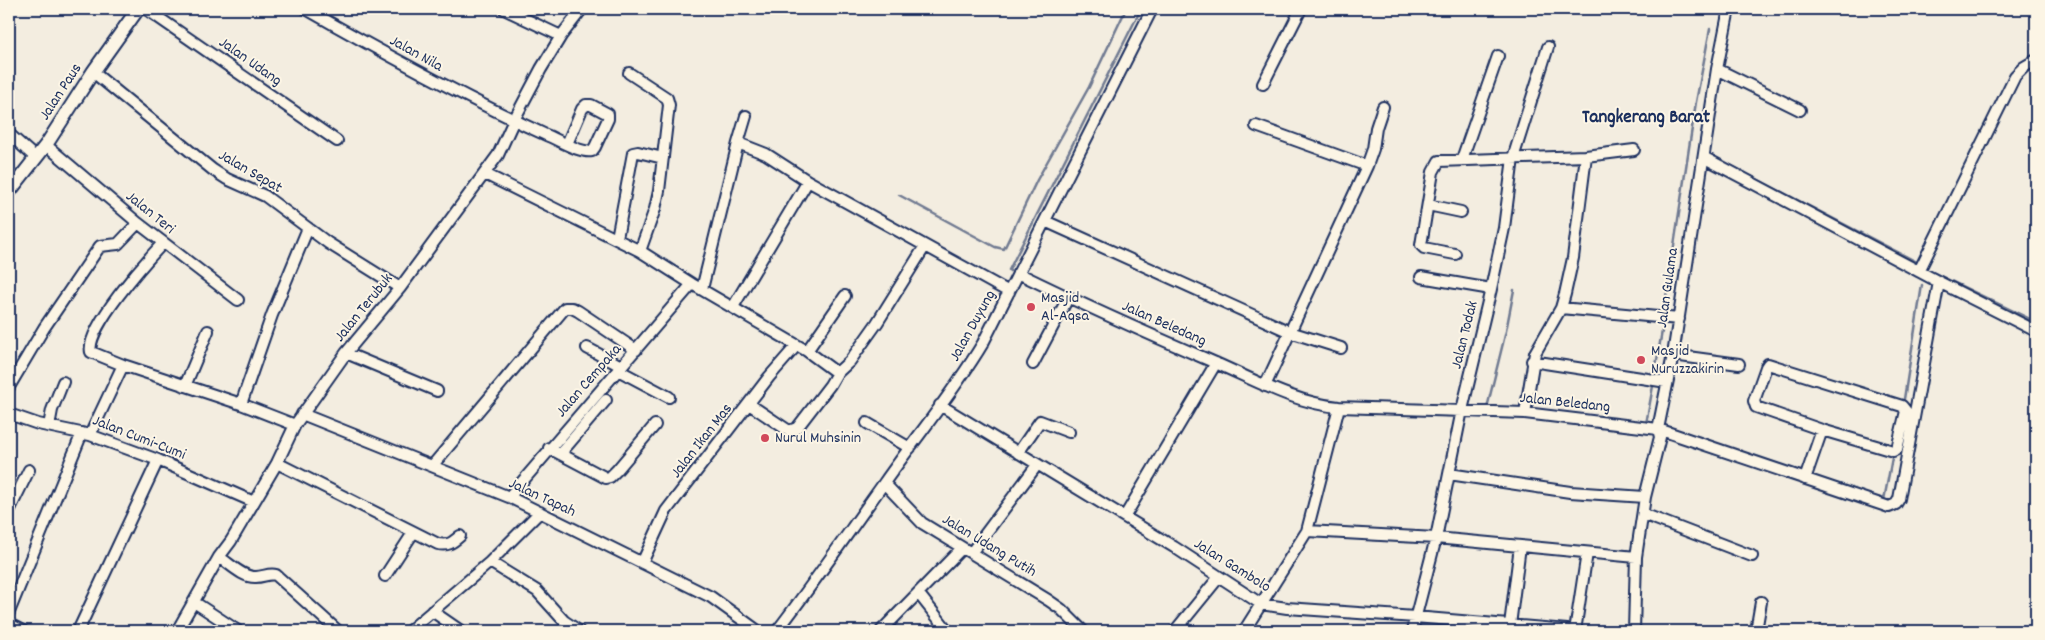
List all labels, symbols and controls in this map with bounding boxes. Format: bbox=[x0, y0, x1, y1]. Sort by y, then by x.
street label: Jalan Nila bbox=[385, 30, 447, 78]
street label: Jalan Udang bbox=[214, 32, 286, 92]
street label: Jalan Paus bbox=[34, 59, 88, 125]
district label: Tangkerang Barat bbox=[1582, 105, 1710, 132]
street label: Jalan Sepat bbox=[214, 144, 286, 200]
street label: Jalan Teri bbox=[120, 186, 180, 240]
street label: Jalan Gulama bbox=[1651, 246, 1685, 329]
street label: Jalan Terubuk bbox=[329, 269, 399, 347]
street label: Jalan Duyung bbox=[944, 286, 1002, 366]
place label: Masjid Al-Aqsa bbox=[1041, 287, 1090, 328]
street label: Jalan Beledang bbox=[1118, 295, 1210, 353]
street label: Jalan Todak bbox=[1445, 299, 1485, 371]
marker: Masjid Al-Aqsa bbox=[1025, 301, 1037, 313]
street label: Jalan Cempaka bbox=[551, 339, 628, 423]
place label: Masjid Nuruzzakirin bbox=[1651, 340, 1724, 381]
marker: Masjid Nuruzzakirin bbox=[1635, 354, 1647, 366]
street label: Jalan Beledang bbox=[1519, 387, 1611, 419]
street label: Jalan Ikan Mas bbox=[665, 398, 739, 483]
street label: Jalan Cumi-Cumi bbox=[89, 410, 189, 466]
place label: Nurul Muhsinin bbox=[775, 427, 861, 450]
marker: Nurul Muhsinin bbox=[759, 432, 771, 444]
street label: Jalan Tapah bbox=[505, 472, 579, 524]
street label: Jalan Udang Putih bbox=[937, 509, 1041, 583]
street label: Jalan Gambolo bbox=[1189, 533, 1275, 599]

